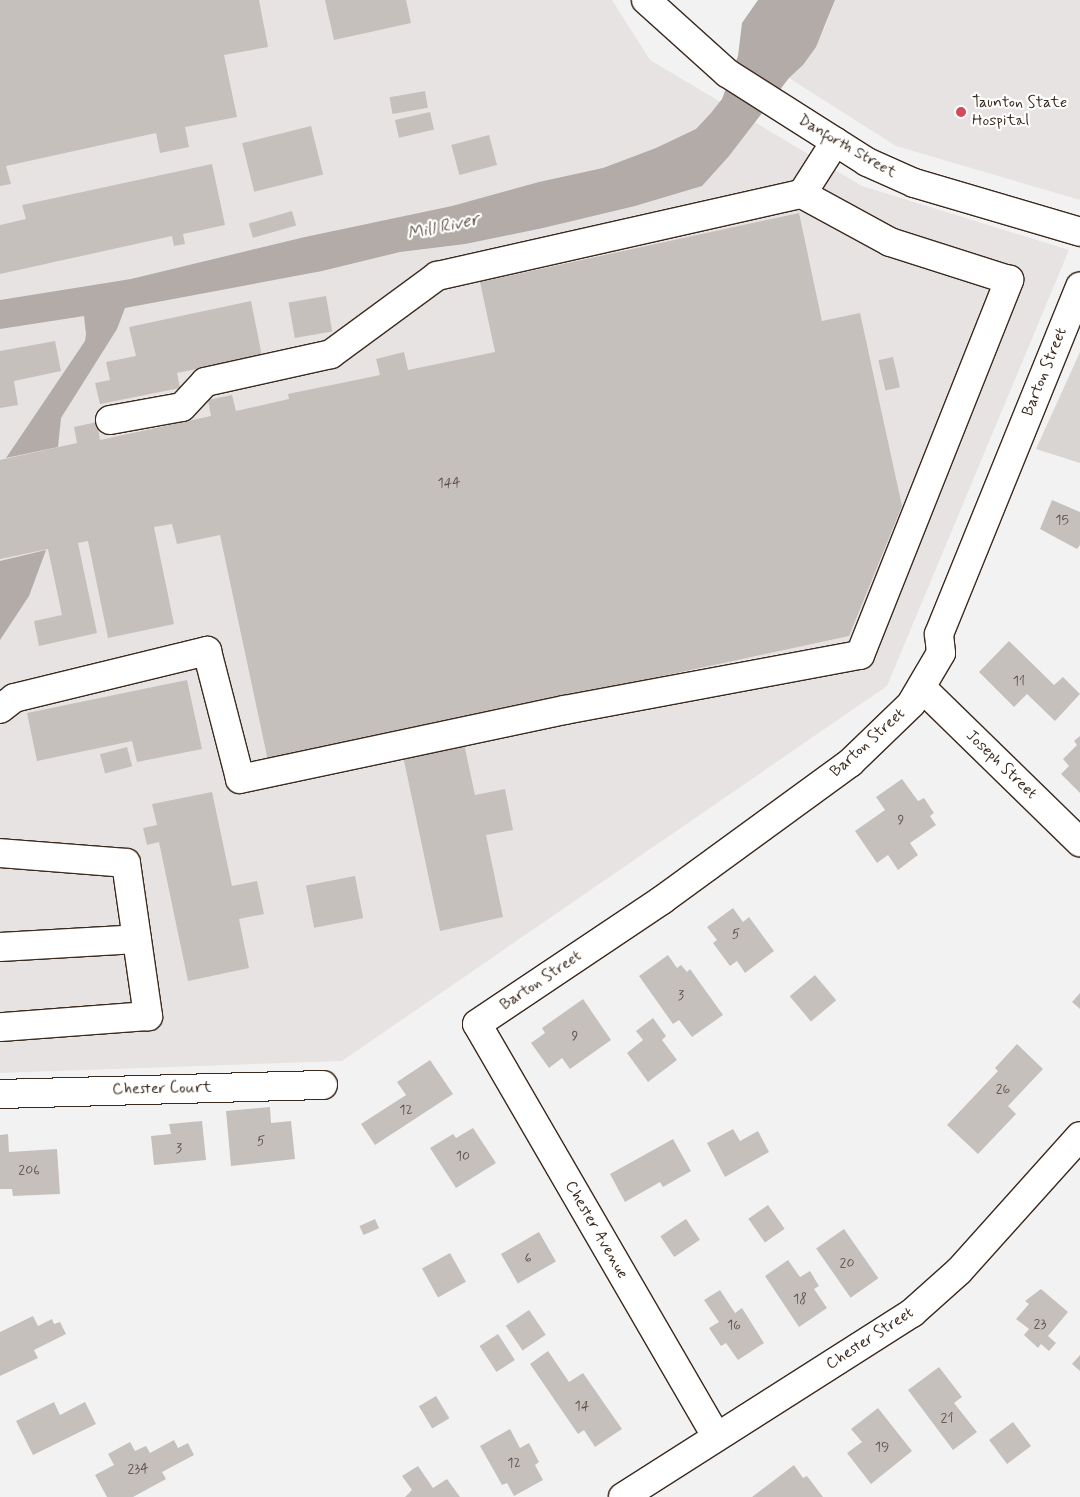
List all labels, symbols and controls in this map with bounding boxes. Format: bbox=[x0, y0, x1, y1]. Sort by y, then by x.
place label: Taunton State Hospital bbox=[972, 93, 1064, 131]
marker: Taunton State Hospital bbox=[954, 105, 968, 119]
street label: Danforth Street bbox=[794, 111, 900, 183]
water label: Mill River bbox=[405, 209, 481, 245]
street label: Barton Street bbox=[1018, 324, 1072, 420]
house number: 144 bbox=[437, 475, 461, 491]
house number: 15 bbox=[1055, 512, 1069, 528]
house number: 11 bbox=[1013, 673, 1025, 689]
street label: Barton Street bbox=[826, 704, 910, 782]
street label: Joseph Street bbox=[960, 725, 1042, 805]
house number: 9 bbox=[898, 812, 904, 828]
house number: 5 bbox=[732, 926, 740, 942]
street label: Barton Street bbox=[496, 946, 586, 1016]
house number: 3 bbox=[678, 987, 684, 1003]
house number: 9 bbox=[572, 1028, 578, 1044]
street label: Chester Court bbox=[114, 1079, 210, 1099]
house number: 26 bbox=[996, 1081, 1010, 1097]
house number: 12 bbox=[399, 1102, 413, 1118]
house number: 5 bbox=[257, 1133, 265, 1149]
house number: 3 bbox=[176, 1140, 182, 1156]
house number: 10 bbox=[456, 1148, 470, 1164]
house number: 206 bbox=[18, 1162, 40, 1178]
street label: Chester Avenue bbox=[561, 1179, 631, 1281]
house number: 6 bbox=[524, 1250, 532, 1266]
house number: 20 bbox=[840, 1255, 854, 1271]
house number: 18 bbox=[793, 1291, 807, 1307]
street label: Chester Street bbox=[821, 1303, 919, 1375]
house number: 23 bbox=[1034, 1316, 1046, 1332]
house number: 16 bbox=[727, 1317, 741, 1333]
house number: 14 bbox=[575, 1398, 589, 1414]
house number: 21 bbox=[941, 1410, 953, 1426]
house number: 19 bbox=[875, 1439, 889, 1455]
house number: 12 bbox=[507, 1455, 521, 1471]
house number: 234 bbox=[127, 1461, 149, 1477]

